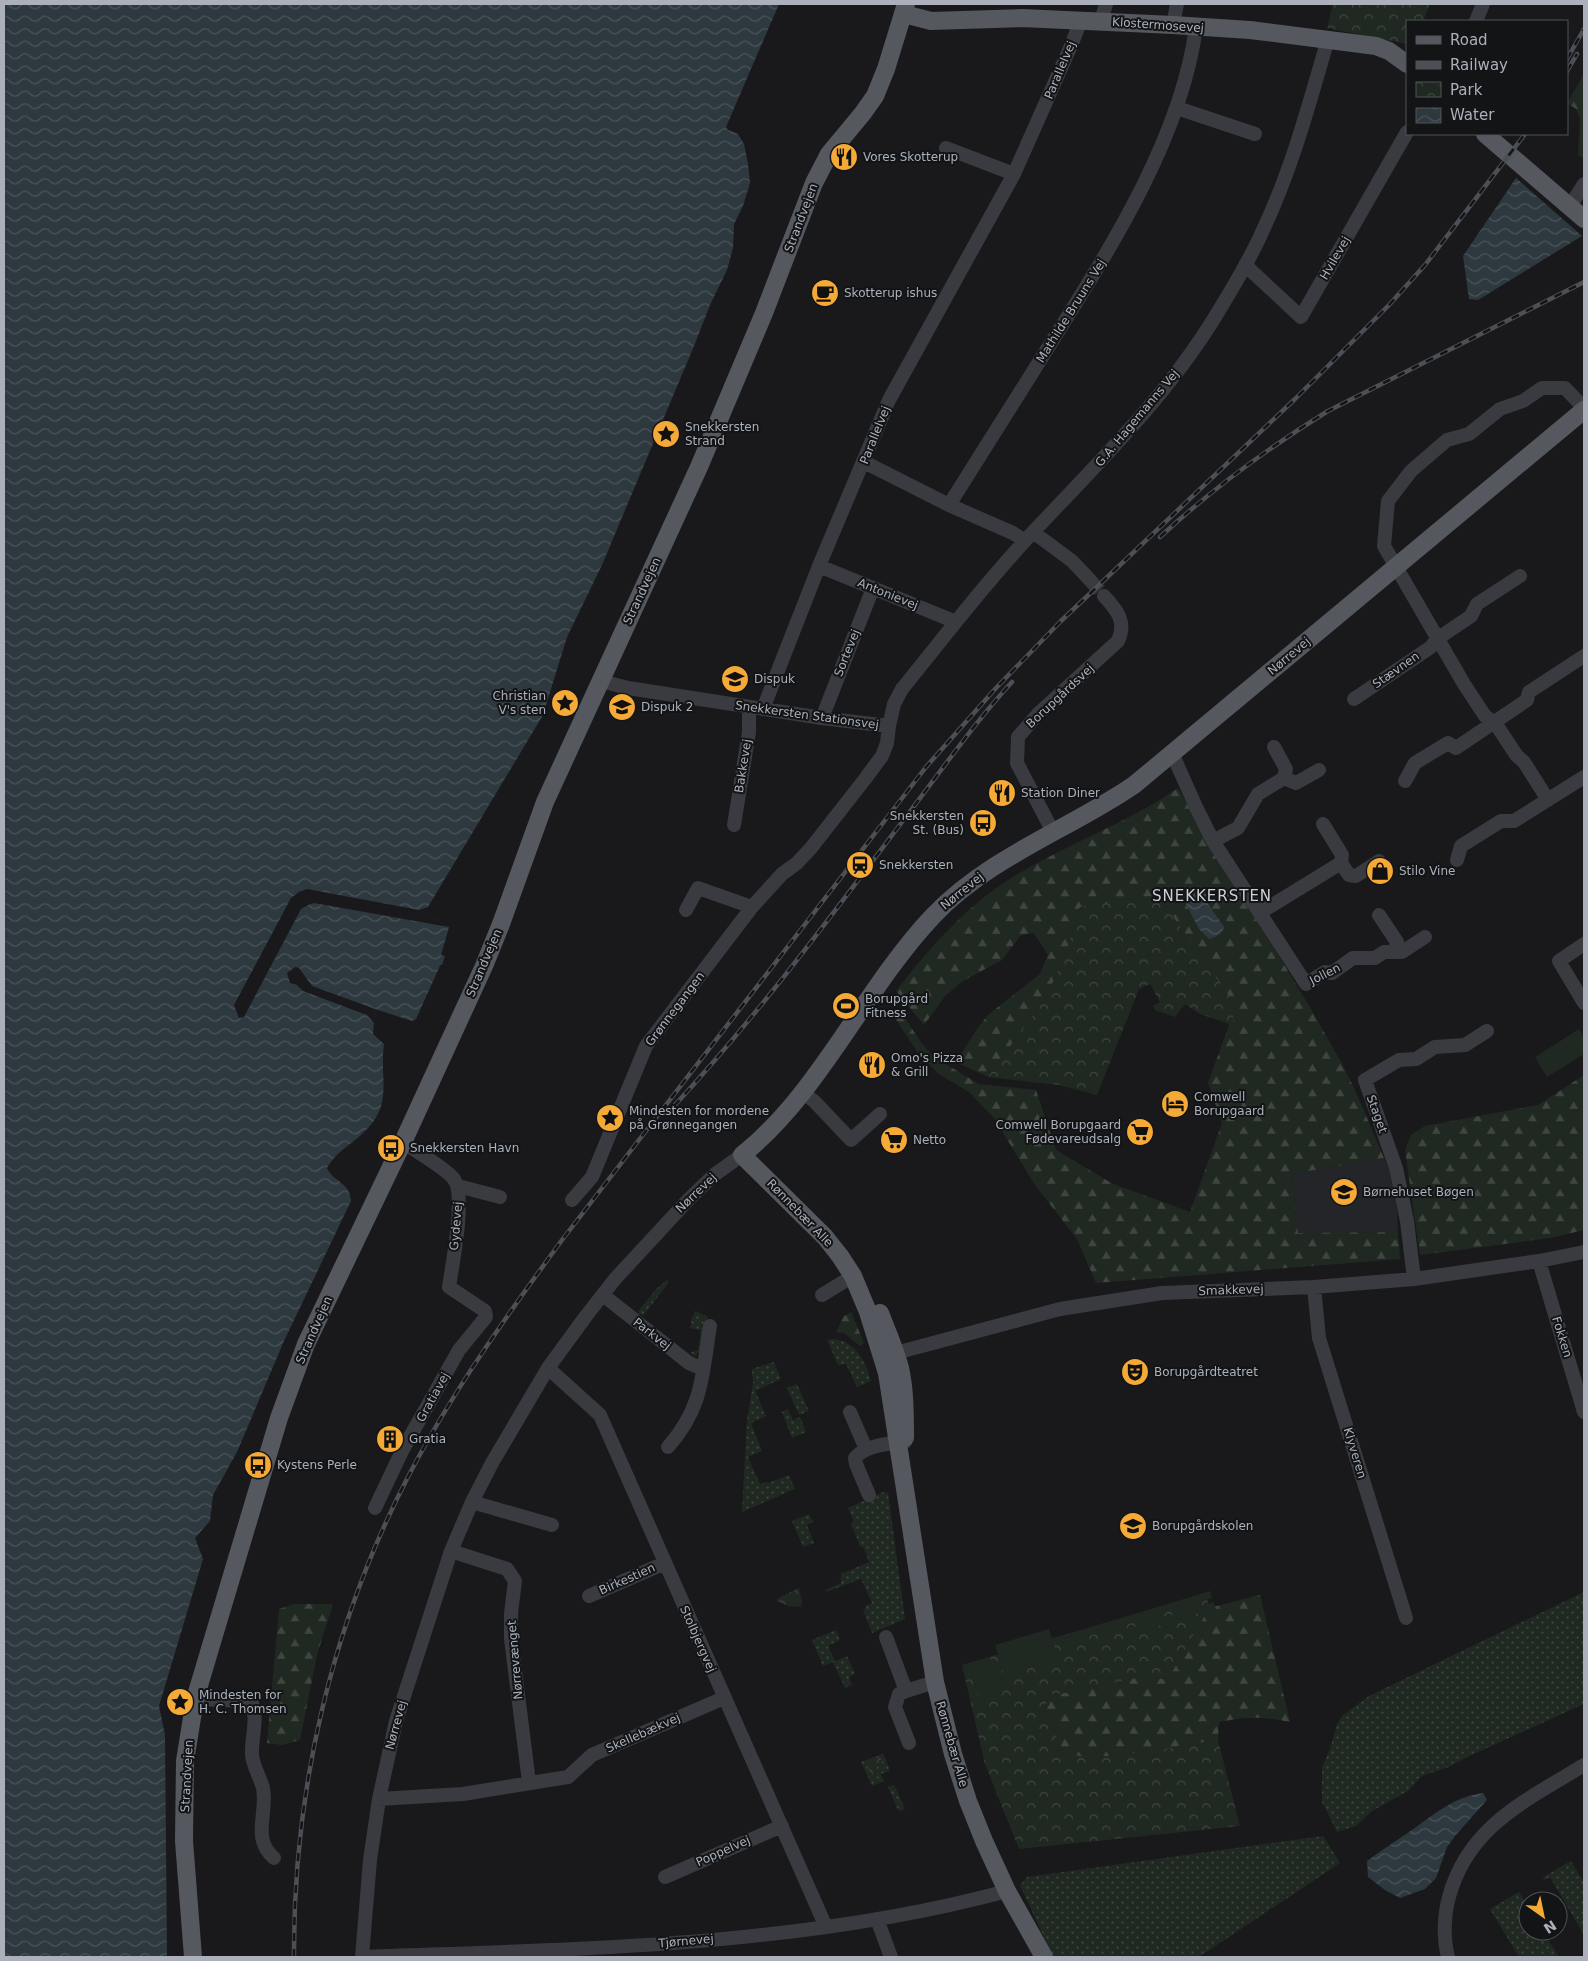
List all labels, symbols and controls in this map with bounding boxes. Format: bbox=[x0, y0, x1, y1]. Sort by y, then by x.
street label: Klostermosevej bbox=[1112, 15, 1204, 35]
legend bbox=[1406, 20, 1568, 135]
text: Road bbox=[1450, 31, 1488, 49]
street label: Parallelvej bbox=[1042, 39, 1078, 101]
text: Railway bbox=[1450, 56, 1508, 74]
text: Park bbox=[1450, 81, 1483, 99]
text: Water bbox=[1450, 106, 1495, 124]
restaurant icon: Vores Skotterup bbox=[829, 142, 859, 172]
place label: Vores Skotterup bbox=[863, 150, 958, 164]
street label: Strandvejen bbox=[781, 182, 821, 254]
street label: Hvilevej bbox=[1317, 234, 1353, 282]
street label: Mathilde Bruuns Vej bbox=[1033, 257, 1109, 365]
cafe icon: Skotterup ishus bbox=[810, 278, 840, 308]
place label: Skotterup ishus bbox=[844, 286, 937, 300]
street label: G.A. Hagemanns Vej bbox=[1092, 367, 1182, 469]
street label: Parallelvej bbox=[857, 404, 893, 466]
place icon: Snekkersten Strand bbox=[651, 419, 681, 449]
place label: Snekkersten Strand bbox=[685, 420, 759, 448]
street label: Strandvejen bbox=[620, 555, 664, 627]
street label: Antonievej bbox=[856, 576, 920, 612]
street label: Sortevej bbox=[831, 627, 863, 679]
street label: Nørrevej bbox=[1265, 634, 1313, 678]
street label: Stævnen bbox=[1370, 649, 1422, 691]
street label: Borupgårdsvej bbox=[1023, 661, 1097, 731]
school or university icon: Dispuk bbox=[720, 664, 750, 694]
place label: Dispuk bbox=[754, 672, 795, 686]
place icon: Christian V's sten bbox=[550, 688, 580, 718]
place label: Christian V's sten bbox=[492, 689, 546, 717]
school or university icon: Dispuk 2 bbox=[607, 692, 637, 722]
street label: Snekkersten Stationsvej bbox=[734, 698, 880, 732]
place label: Dispuk 2 bbox=[641, 700, 693, 714]
street label: Bakkevej bbox=[732, 738, 754, 794]
restaurant icon: Station Diner bbox=[987, 778, 1017, 808]
place label: Station Diner bbox=[1021, 786, 1100, 800]
bus stop icon: Snekkersten St. (Bus) bbox=[968, 808, 998, 838]
place label: Snekkersten St. (Bus) bbox=[890, 809, 964, 837]
station icon: Snekkersten bbox=[845, 850, 875, 880]
shop icon: Stilo Vine bbox=[1365, 856, 1395, 886]
place label: Snekkersten bbox=[879, 858, 953, 872]
place label: Stilo Vine bbox=[1399, 864, 1455, 878]
street label: Nørrevej bbox=[938, 870, 986, 912]
district label: SNEKKERSTEN bbox=[1152, 887, 1272, 905]
street label: Strandvejen bbox=[463, 927, 505, 999]
street label: Jollen bbox=[1306, 960, 1343, 988]
street label: Grønnegangen bbox=[643, 969, 707, 1049]
sports icon: Borupgård Fitness bbox=[831, 991, 861, 1021]
place label: Borupgård Fitness bbox=[865, 992, 928, 1020]
restaurant icon: Omo's Pizza & Grill bbox=[857, 1050, 887, 1080]
place label: Omo's Pizza & Grill bbox=[891, 1051, 963, 1079]
hotel icon: Comwell Borupgaard bbox=[1160, 1089, 1190, 1119]
place label: Comwell Borupgaard bbox=[1194, 1090, 1264, 1118]
street label: Staget bbox=[1364, 1093, 1390, 1135]
place icon: Mindesten for mordene på Grønnegangen bbox=[595, 1103, 625, 1133]
place label: Mindesten for mordene på Grønnegangen bbox=[629, 1104, 769, 1132]
supermarket icon: Comwell Borupgaard Fødevareudsalg bbox=[1125, 1117, 1155, 1147]
place label: Comwell Borupgaard Fødevareudsalg bbox=[996, 1118, 1121, 1146]
supermarket icon: Netto bbox=[879, 1125, 909, 1155]
bus stop icon: Snekkersten Havn bbox=[376, 1133, 406, 1163]
place label: Netto bbox=[913, 1133, 946, 1147]
place label: Snekkersten Havn bbox=[410, 1141, 519, 1155]
street label: Nørrevej bbox=[673, 1170, 719, 1216]
street label: Rønnebær Alle bbox=[764, 1176, 836, 1250]
school or university icon: Børnehuset Bøgen bbox=[1329, 1177, 1359, 1207]
place label: Børnehuset Bøgen bbox=[1363, 1185, 1474, 1199]
street label: Gydevej bbox=[447, 1201, 465, 1251]
street label: Smakkevej bbox=[1198, 1282, 1264, 1298]
street label: Strandvejen bbox=[293, 1294, 335, 1366]
street label: Parkvej bbox=[630, 1315, 674, 1353]
street label: Fokken bbox=[1549, 1315, 1575, 1359]
theatre icon: Borupgårdteatret bbox=[1120, 1357, 1150, 1387]
place label: Borupgårdteatret bbox=[1154, 1365, 1258, 1379]
street label: Gratiavej bbox=[414, 1370, 452, 1424]
building icon: Gratia bbox=[375, 1424, 405, 1454]
street label: Klyveren bbox=[1341, 1426, 1369, 1480]
place label: Gratia bbox=[409, 1432, 446, 1446]
bus stop icon: Kystens Perle bbox=[243, 1450, 273, 1480]
place label: Kystens Perle bbox=[277, 1458, 357, 1472]
school or university icon: Borupgårdskolen bbox=[1118, 1511, 1148, 1541]
place label: Borupgårdskolen bbox=[1152, 1519, 1253, 1533]
street label: Birkestien bbox=[597, 1560, 657, 1598]
street label: Stolbjergvej bbox=[677, 1603, 719, 1675]
street label: Nørrevænget bbox=[505, 1620, 525, 1700]
place icon: Mindesten for H. C. Thomsen bbox=[165, 1687, 195, 1717]
place label: Mindesten for H. C. Thomsen bbox=[199, 1688, 287, 1716]
street label: Nørrevej bbox=[383, 1699, 409, 1751]
street label: Rønnebær Alle bbox=[933, 1699, 971, 1789]
street label: Skellebækvej bbox=[604, 1710, 682, 1756]
street label: Strandvejen bbox=[178, 1739, 196, 1813]
street label: Poppelvej bbox=[694, 1833, 752, 1869]
north arrow bbox=[1518, 1891, 1568, 1941]
text: N bbox=[1541, 1917, 1559, 1937]
street label: Tjørnevej bbox=[657, 1932, 714, 1950]

